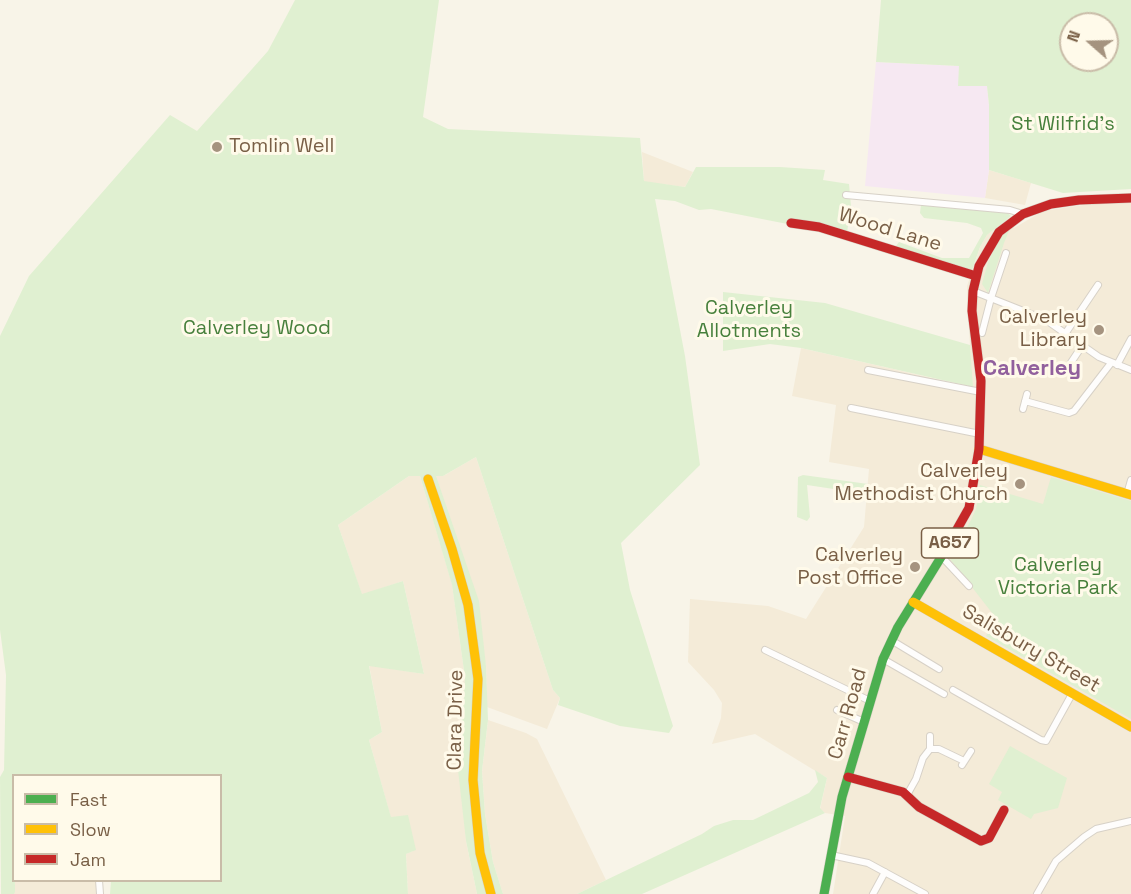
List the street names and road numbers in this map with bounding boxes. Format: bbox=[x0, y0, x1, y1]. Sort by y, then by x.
street label: Wood Lane bbox=[836, 203, 944, 257]
road number: A657 bbox=[922, 528, 978, 558]
street label: Salisbury Street bbox=[958, 600, 1104, 698]
street label: Carr Road bbox=[824, 666, 872, 762]
street label: Clara Drive bbox=[443, 669, 469, 771]

